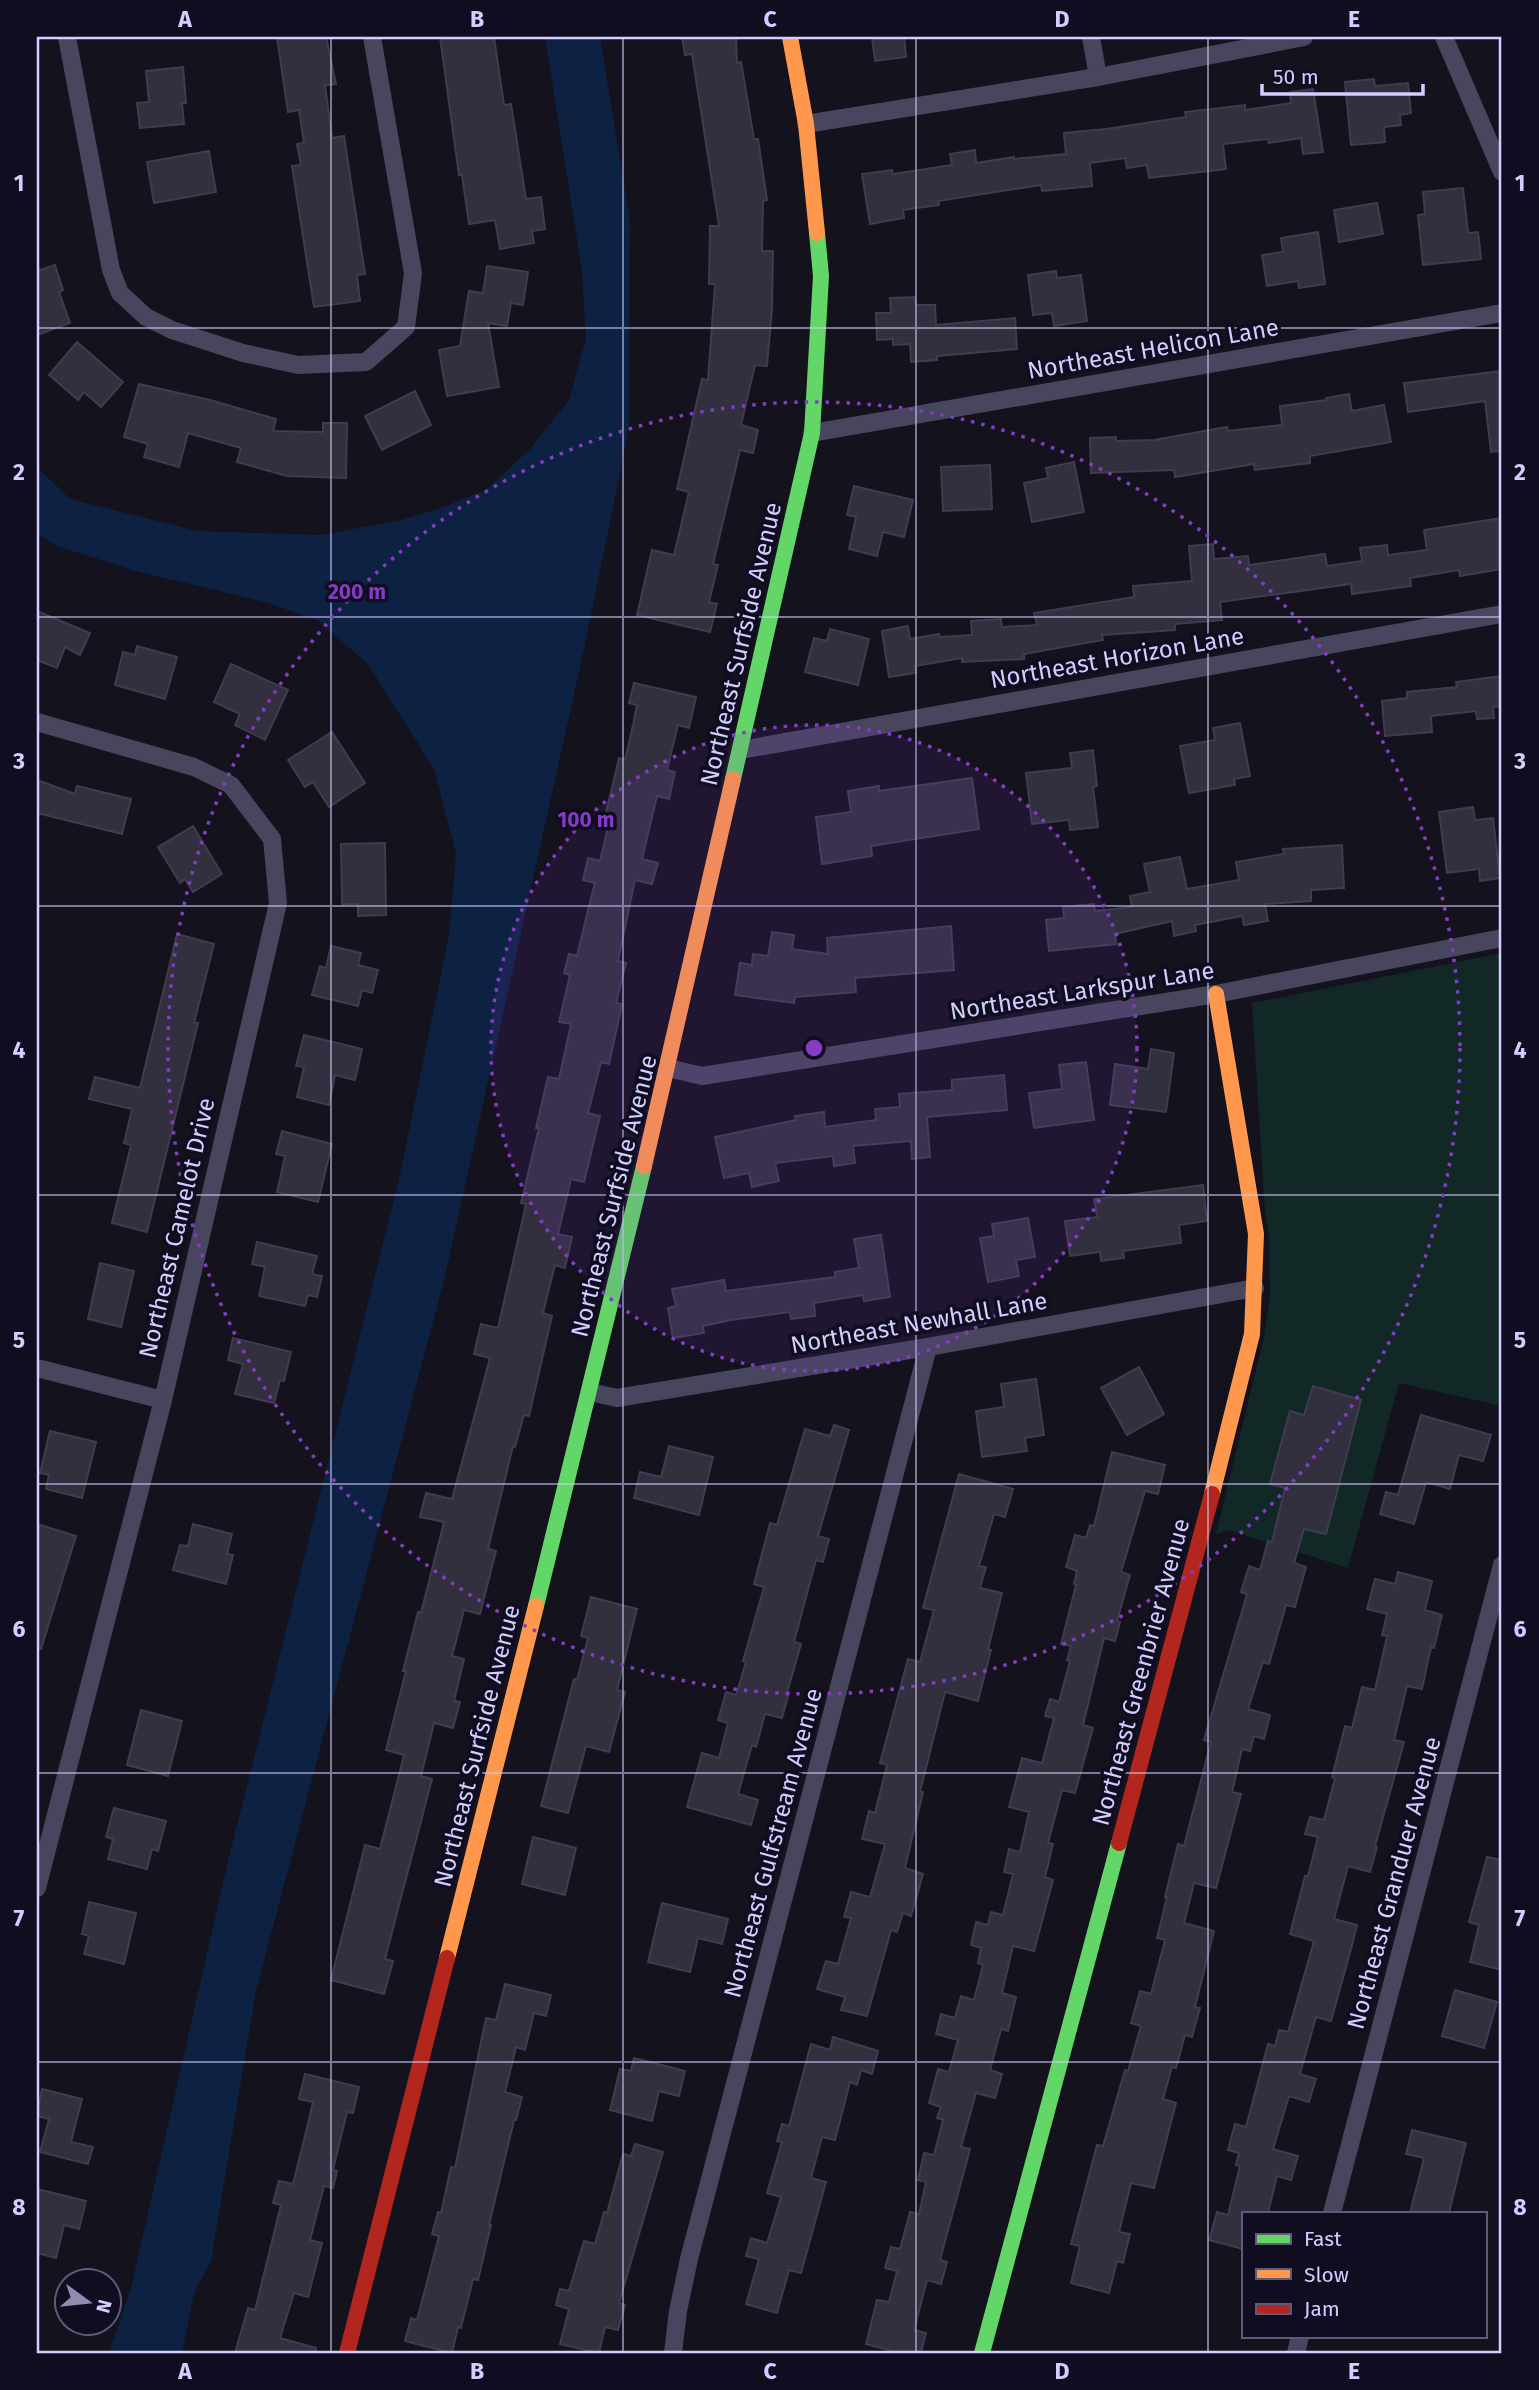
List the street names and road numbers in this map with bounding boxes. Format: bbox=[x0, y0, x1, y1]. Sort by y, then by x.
street label: Northeast Helicon Lane bbox=[1025, 313, 1281, 385]
street label: Northeast Surfside Avenue bbox=[695, 500, 787, 788]
street label: Northeast Horizon Lane bbox=[988, 622, 1246, 694]
street label: Northeast Larkspur Lane bbox=[948, 956, 1216, 1026]
street label: Northeast Surfside Avenue bbox=[565, 1052, 663, 1340]
street label: Northeast Camelot Drive bbox=[133, 1095, 221, 1361]
street label: Northeast Newhall Lane bbox=[788, 1287, 1050, 1359]
street label: Northeast Greenbrier Avenue bbox=[1086, 1515, 1196, 1829]
street label: Northeast Surfside Avenue bbox=[428, 1602, 526, 1890]
street label: Northeast Gulfstream Avenue bbox=[718, 1685, 828, 2001]
street label: Northeast Granduer Avenue bbox=[1341, 1734, 1447, 2032]

